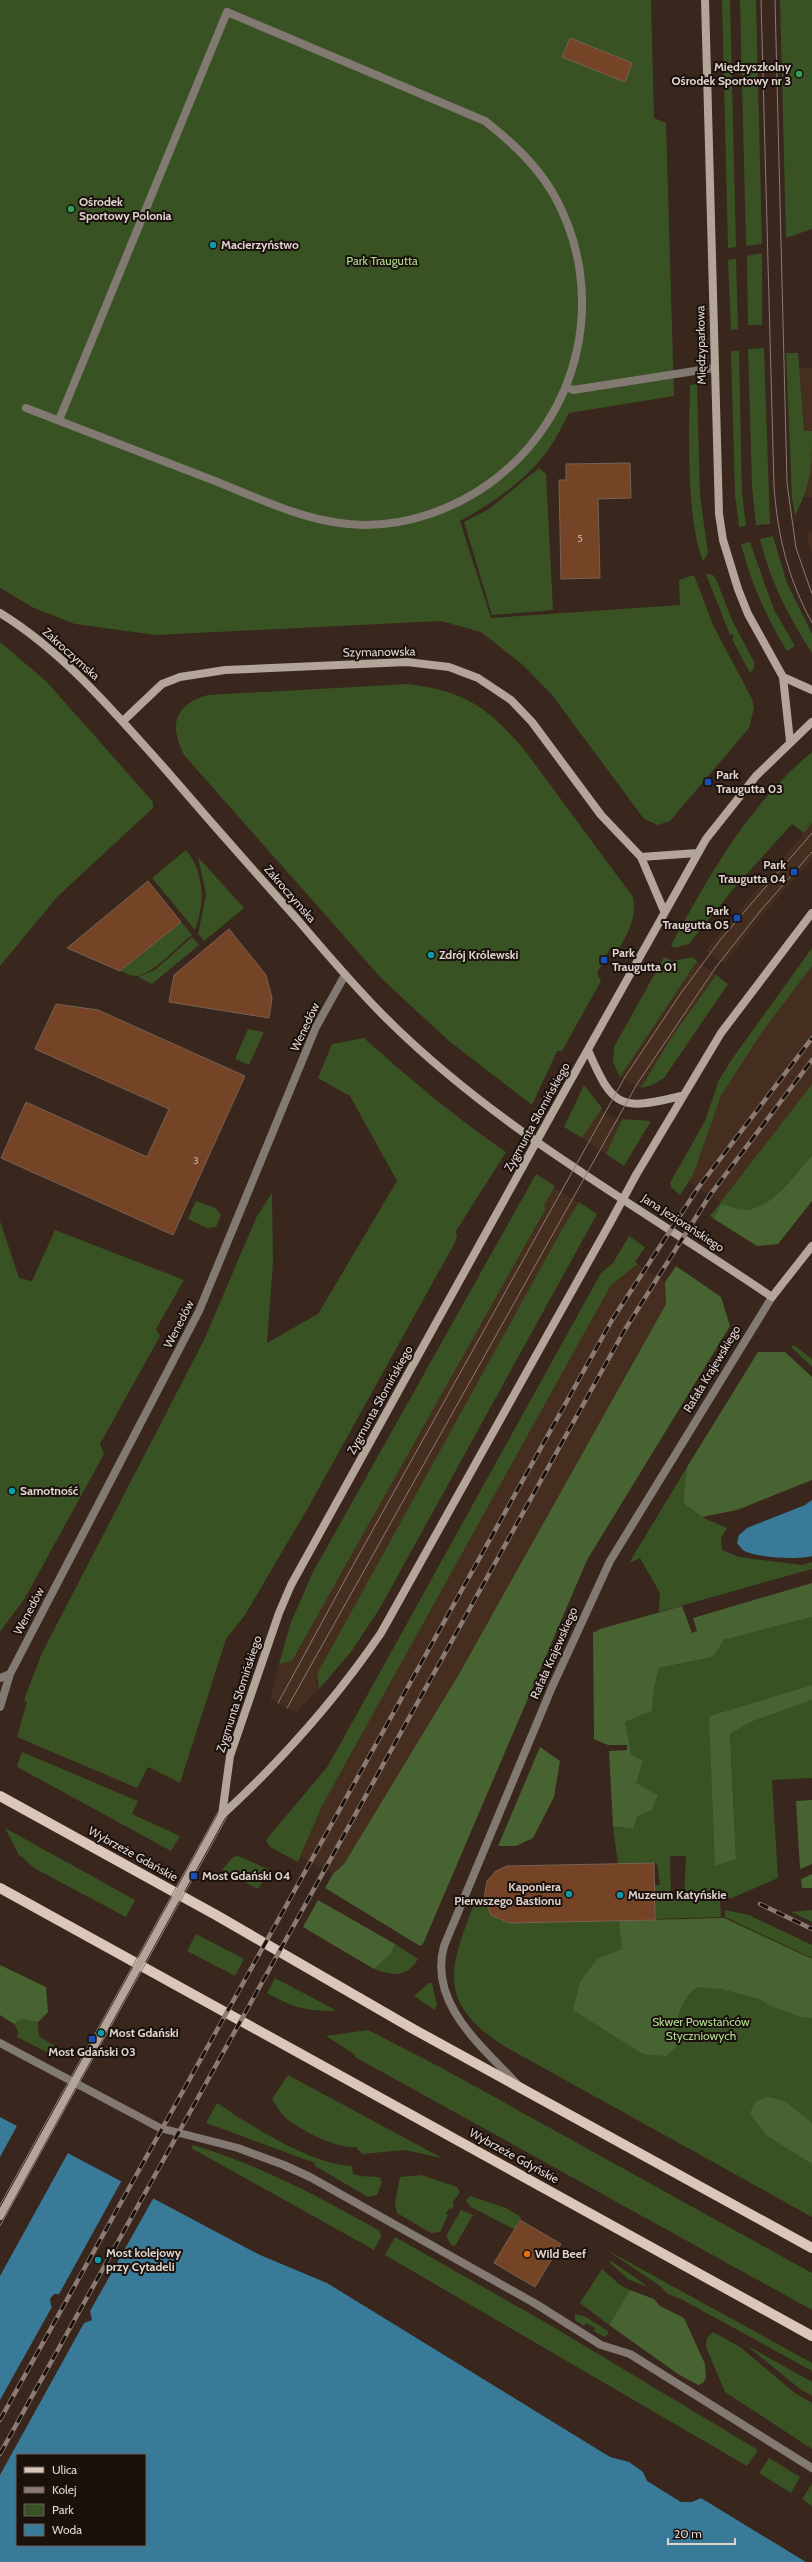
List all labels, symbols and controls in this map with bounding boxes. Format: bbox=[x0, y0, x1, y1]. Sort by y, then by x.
place label: Międzyszkolny Ośrodek Sportowy nr 3 bbox=[672, 59, 792, 88]
marker: Międzyszkolny Ośrodek Sportowy nr 3 bbox=[794, 69, 804, 79]
place label: Ośrodek Sportowy Polonia bbox=[79, 194, 172, 223]
marker: Ośrodek Sportowy Polonia bbox=[66, 204, 76, 214]
place label: Macierzyństwo bbox=[221, 237, 299, 252]
marker: Macierzyństwo bbox=[208, 240, 218, 250]
park label: Park Traugutta bbox=[346, 253, 418, 268]
street label: Międzyparkowa bbox=[692, 305, 709, 385]
house number: 5 bbox=[577, 532, 583, 545]
street label: Zakroczymska bbox=[40, 624, 103, 683]
street label: Szymanowska bbox=[342, 643, 416, 660]
place label: Park Traugutta 03 bbox=[716, 767, 783, 796]
marker: Park Traugutta 03 bbox=[703, 777, 713, 787]
place label: Park Traugutta 04 bbox=[718, 857, 786, 886]
street label: Zakroczymska bbox=[261, 862, 320, 926]
marker: Park Traugutta 04 bbox=[789, 867, 799, 877]
place label: Park Traugutta 05 bbox=[662, 903, 729, 932]
marker: Park Traugutta 05 bbox=[732, 913, 742, 923]
place label: Park Traugutta 01 bbox=[612, 945, 677, 974]
place label: Zdrój Królewski bbox=[439, 947, 519, 962]
marker: Zdrój Królewski bbox=[426, 950, 436, 960]
marker: Park Traugutta 01 bbox=[599, 955, 609, 965]
street label: Wenedów bbox=[287, 1000, 322, 1053]
street label: Zygmunta Słomińskiego bbox=[500, 1059, 573, 1174]
house number: 3 bbox=[193, 1154, 199, 1167]
street label: Jana Jeziorańskiego bbox=[638, 1190, 728, 1255]
street label: Wenedów bbox=[160, 1297, 197, 1350]
street label: Rafała Krajewskiego bbox=[680, 1322, 744, 1415]
street label: Zygmunta Słomińskiego bbox=[343, 1342, 416, 1457]
place label: Samotność bbox=[20, 1483, 79, 1498]
marker: Samotność bbox=[7, 1486, 17, 1496]
street label: Wenedów bbox=[10, 1584, 47, 1637]
street label: Rafała Krajewskiego bbox=[527, 1604, 581, 1701]
street label: Zygmunta Słomińskiego bbox=[213, 1633, 265, 1754]
street label: Wybrzeże Gdańskie bbox=[86, 1823, 181, 1884]
place label: Most Gdański 04 bbox=[202, 1868, 290, 1883]
marker: Most Gdański 04 bbox=[189, 1871, 199, 1881]
place label: Kaponiera Pierwszego Bastionu bbox=[454, 1879, 561, 1908]
place label: Muzeum Katyńskie bbox=[628, 1887, 727, 1902]
marker: Kaponiera Pierwszego Bastionu bbox=[564, 1889, 574, 1899]
marker: Muzeum Katyńskie bbox=[615, 1890, 625, 1900]
park label: Skwer Powstańców Styczniowych bbox=[652, 2014, 750, 2043]
place label: Most Gdański bbox=[109, 2025, 179, 2040]
marker: Most Gdański bbox=[96, 2028, 106, 2038]
marker: Most Gdański 03 bbox=[87, 2034, 97, 2044]
place label: Most Gdański 03 bbox=[48, 2044, 136, 2059]
street label: Wybrzeże Gdyńskie bbox=[467, 2125, 562, 2186]
place label: Most kolejowy przy Cytadeli bbox=[106, 2245, 182, 2274]
place label: Wild Beef bbox=[535, 2246, 586, 2261]
marker: Wild Beef bbox=[522, 2249, 532, 2259]
marker: Most kolejowy przy Cytadeli bbox=[93, 2255, 103, 2265]
legend bbox=[16, 2454, 146, 2546]
text: Ulica bbox=[52, 2462, 77, 2477]
text: Kolej bbox=[52, 2482, 76, 2497]
text: Park bbox=[52, 2502, 74, 2517]
scale bar bbox=[668, 2520, 735, 2546]
text: Woda bbox=[52, 2522, 82, 2537]
text: 20 m bbox=[674, 2526, 702, 2541]

